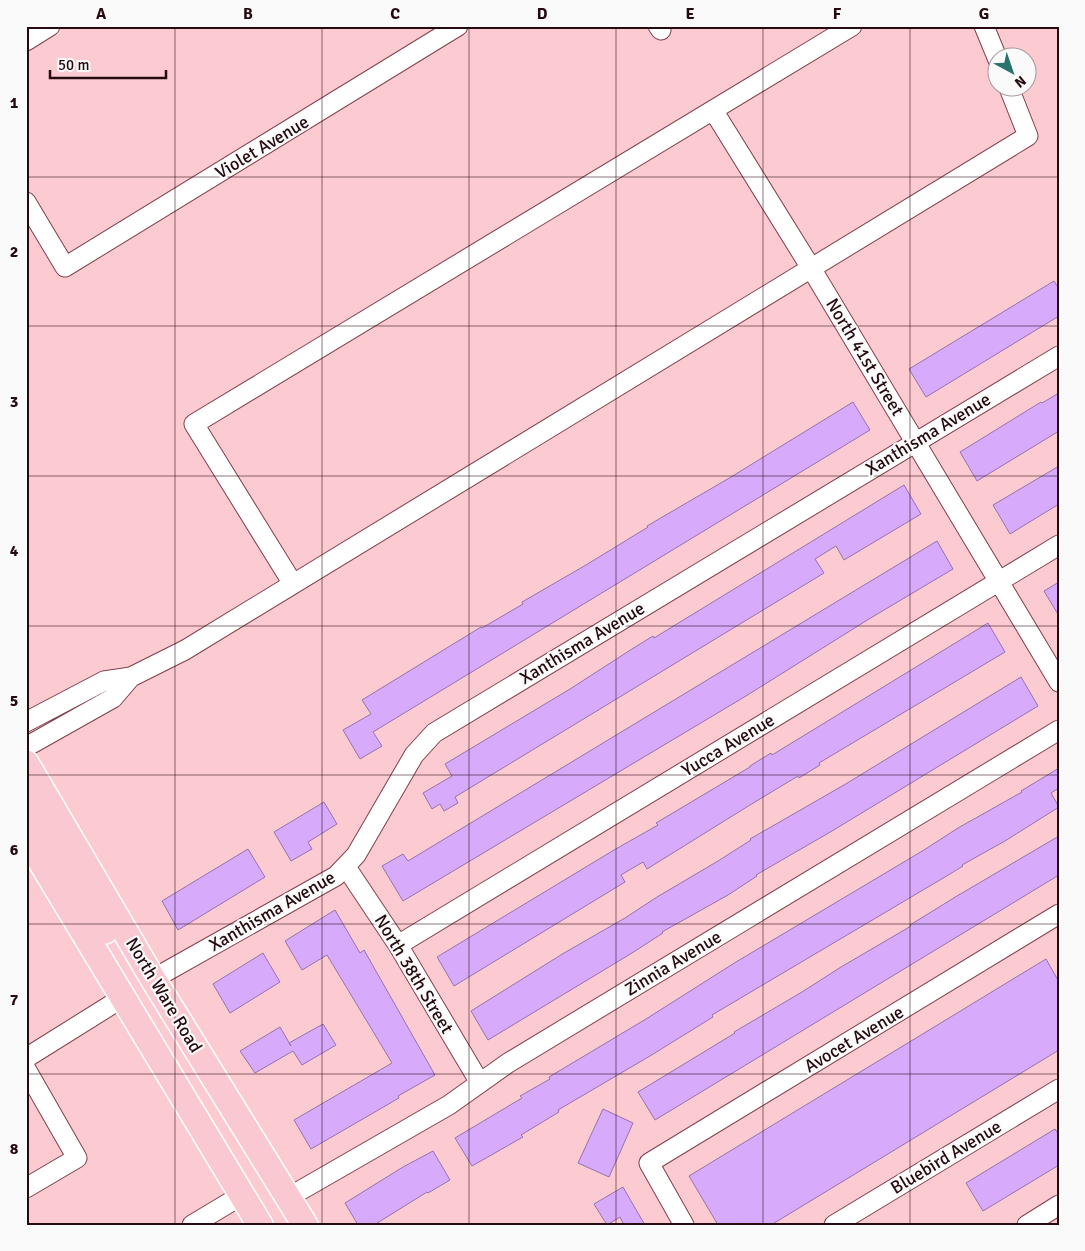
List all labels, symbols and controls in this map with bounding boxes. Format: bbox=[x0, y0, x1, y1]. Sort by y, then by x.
text: A bbox=[96, 4, 107, 24]
text: B bbox=[243, 4, 253, 24]
text: C bbox=[390, 4, 400, 24]
text: D bbox=[537, 4, 548, 24]
text: E bbox=[685, 4, 695, 24]
text: F bbox=[833, 4, 842, 24]
text: G bbox=[979, 4, 989, 24]
scale bar bbox=[50, 48, 166, 80]
north arrow bbox=[988, 48, 1038, 98]
text: 50 m bbox=[58, 56, 89, 74]
text: N bbox=[1011, 72, 1029, 91]
text: 1 bbox=[10, 93, 19, 113]
street label: Violet Avenue bbox=[211, 110, 313, 184]
text: 2 bbox=[10, 242, 18, 262]
street label: North 41st Street bbox=[821, 294, 909, 420]
street label: Xanthisma Avenue bbox=[862, 388, 994, 480]
text: 3 bbox=[10, 392, 18, 412]
text: 4 bbox=[10, 541, 19, 561]
street label: Xanthisma Avenue bbox=[516, 597, 648, 689]
text: 5 bbox=[10, 691, 18, 711]
street label: Yucca Avenue bbox=[678, 709, 778, 781]
text: 6 bbox=[10, 840, 19, 860]
street label: Xanthisma Avenue bbox=[205, 866, 339, 956]
street label: North 38th Street bbox=[370, 910, 458, 1038]
street label: Zinnia Avenue bbox=[621, 926, 725, 1000]
street label: North Ware Road bbox=[121, 934, 207, 1056]
text: 7 bbox=[10, 990, 19, 1010]
street label: Avocet Avenue bbox=[800, 1001, 908, 1077]
street label: Bluebird Avenue bbox=[887, 1115, 1005, 1199]
text: 8 bbox=[10, 1139, 19, 1159]

